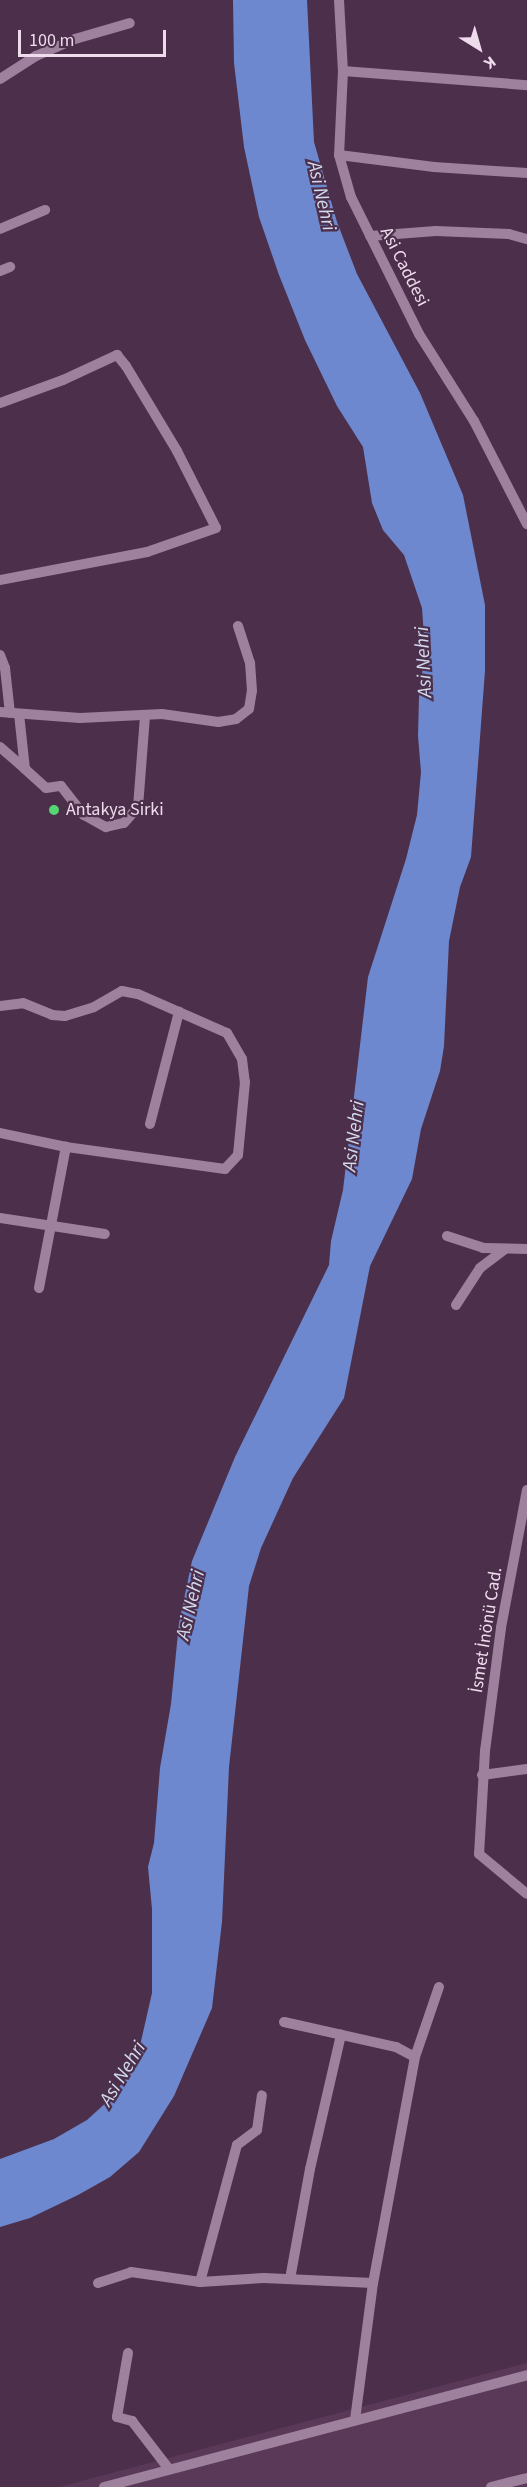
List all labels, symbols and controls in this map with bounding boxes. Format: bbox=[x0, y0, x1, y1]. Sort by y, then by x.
scale bar bbox=[21, 18, 170, 56]
north arrow bbox=[449, 18, 509, 78]
text: 100 m bbox=[29, 28, 74, 53]
text: K bbox=[479, 51, 500, 74]
water label: Asi Nehri bbox=[301, 159, 341, 233]
street label: Asi Caddesi bbox=[375, 224, 433, 310]
water label: Asi Nehri bbox=[410, 626, 438, 698]
place label: Antakya Sirki bbox=[66, 799, 164, 821]
marker: Antakya Sirki bbox=[47, 803, 61, 817]
water label: Asi Nehri bbox=[338, 1099, 370, 1173]
street label: İsmet İnönü Cad. bbox=[466, 1566, 508, 1694]
water label: Asi Nehri bbox=[171, 1568, 211, 1642]
water label: Asi Nehri bbox=[94, 2037, 152, 2111]

